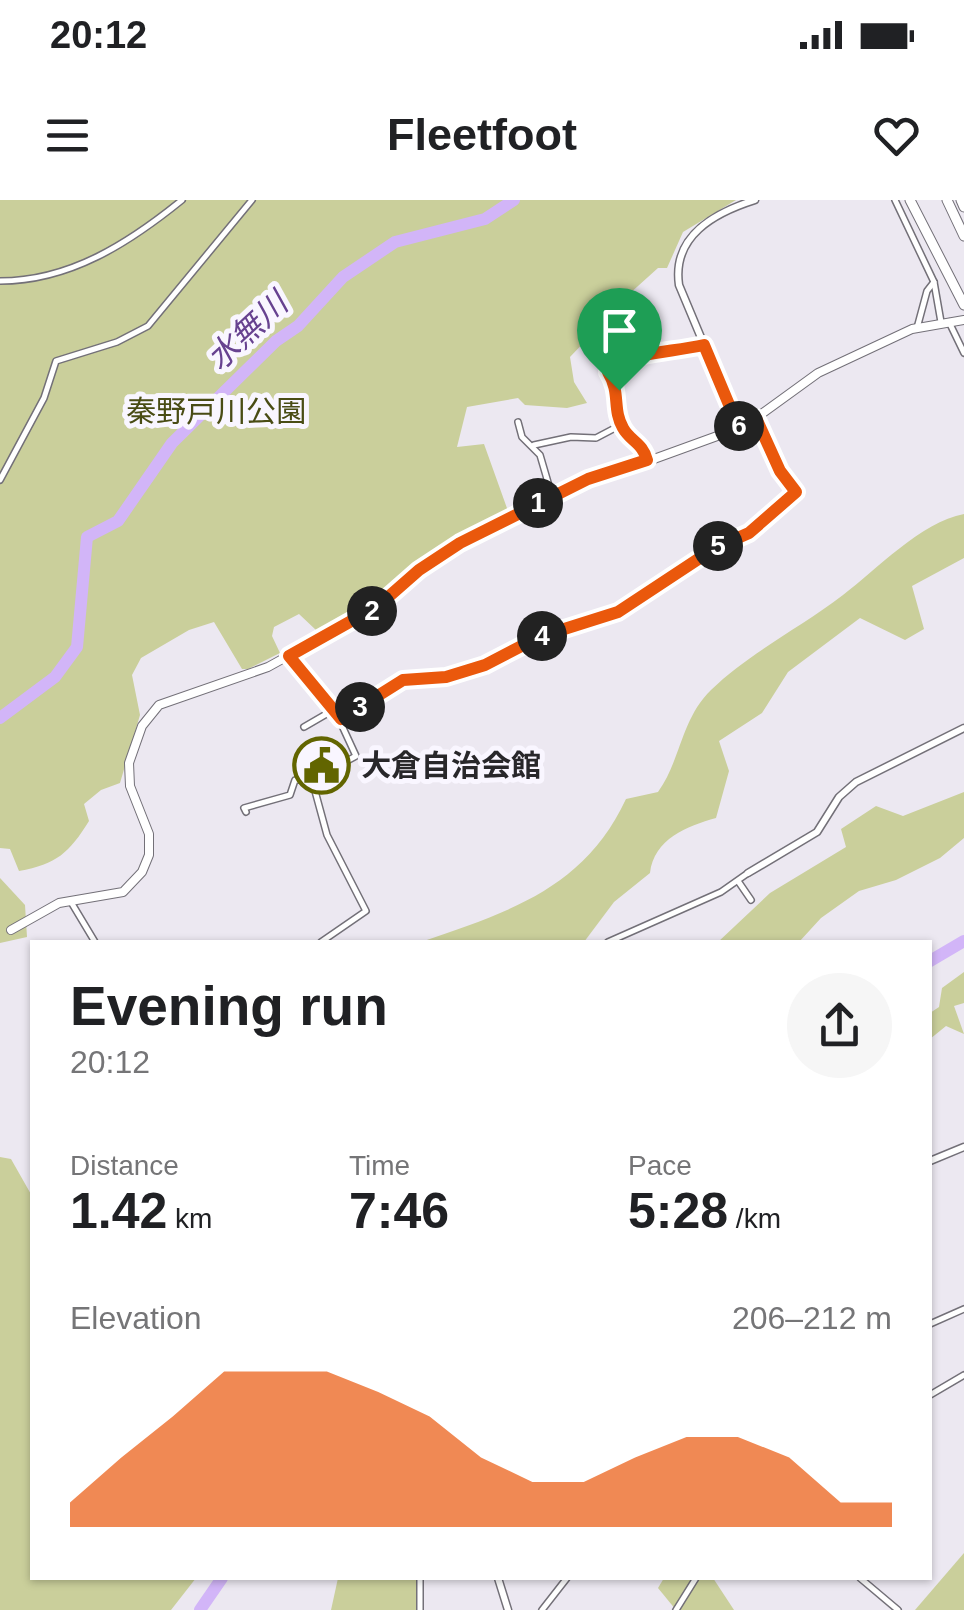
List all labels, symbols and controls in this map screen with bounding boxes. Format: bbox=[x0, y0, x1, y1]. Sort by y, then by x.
text: 20:12 bbox=[50, 14, 147, 56]
icon: menu bbox=[40, 108, 95, 163]
icon: heart bbox=[869, 108, 924, 163]
text: Fleetfoot bbox=[387, 109, 577, 160]
water label: 水無川 bbox=[200, 283, 297, 377]
pin bbox=[577, 288, 662, 391]
icon: arrive bbox=[592, 303, 647, 358]
park label: 秦野戸川公園 bbox=[126, 395, 306, 428]
pin: 6 bbox=[714, 401, 764, 451]
text: 6 bbox=[731, 410, 747, 441]
pin: 1 bbox=[513, 478, 563, 528]
text: 1 bbox=[530, 487, 546, 518]
pin: 5 bbox=[693, 521, 743, 571]
text: 5 bbox=[710, 530, 726, 561]
pin: 2 bbox=[347, 586, 397, 636]
text: 2 bbox=[364, 595, 380, 626]
pin: 4 bbox=[517, 611, 567, 661]
text: 4 bbox=[534, 620, 550, 651]
pin: 3 bbox=[335, 682, 385, 732]
text: 3 bbox=[352, 691, 368, 722]
public building icon: 大倉自治会館 bbox=[292, 735, 352, 795]
place label: 大倉自治会館 bbox=[361, 749, 541, 782]
button: share bbox=[787, 973, 892, 1078]
text: Evening run bbox=[70, 975, 388, 1037]
text: 20:12 bbox=[70, 1044, 150, 1080]
text: Distance bbox=[70, 1150, 179, 1181]
text: Time bbox=[349, 1150, 410, 1181]
text: Pace bbox=[628, 1150, 692, 1181]
text: 1.42 bbox=[70, 1183, 167, 1239]
text: 7:46 bbox=[349, 1183, 449, 1239]
text: 5:28 bbox=[628, 1183, 728, 1239]
text: km bbox=[167, 1203, 212, 1234]
text: /km bbox=[728, 1203, 781, 1234]
text: Elevation bbox=[70, 1300, 202, 1336]
text: 206–212 m bbox=[732, 1300, 892, 1336]

